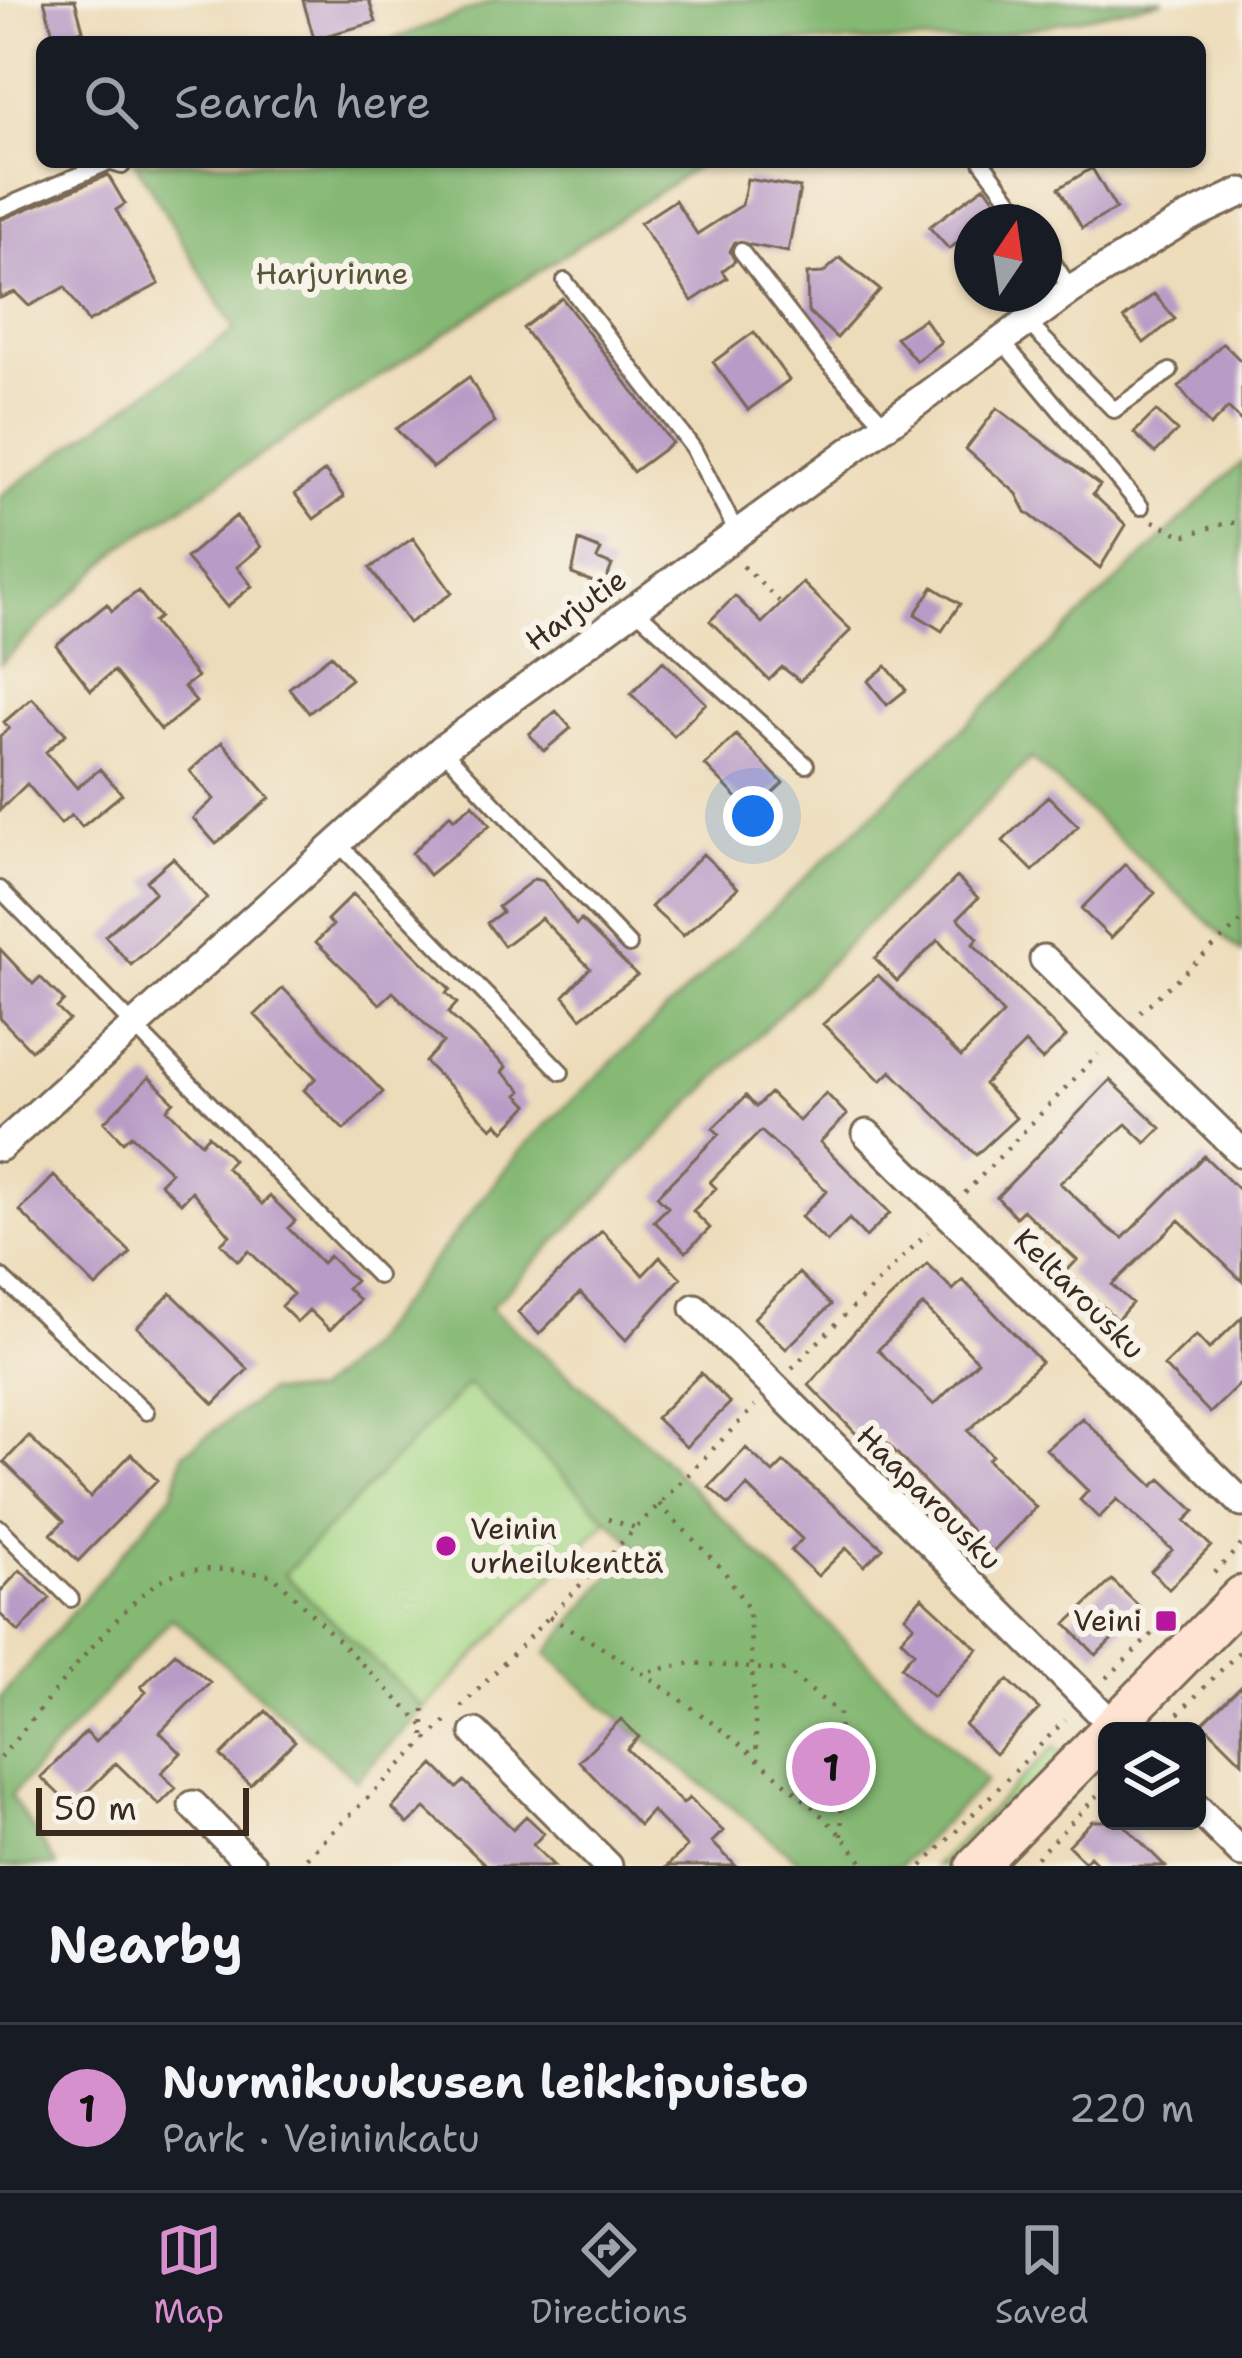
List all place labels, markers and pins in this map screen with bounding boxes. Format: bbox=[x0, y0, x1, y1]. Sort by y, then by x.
place label: Veinin urheilukenttä bbox=[470, 1508, 664, 1583]
marker: Veinin urheilukenttä bbox=[433, 1533, 459, 1559]
place label: Veini bbox=[1073, 1600, 1142, 1641]
marker: Veini bbox=[1153, 1608, 1179, 1634]
pin: 1 bbox=[792, 1722, 870, 1812]

